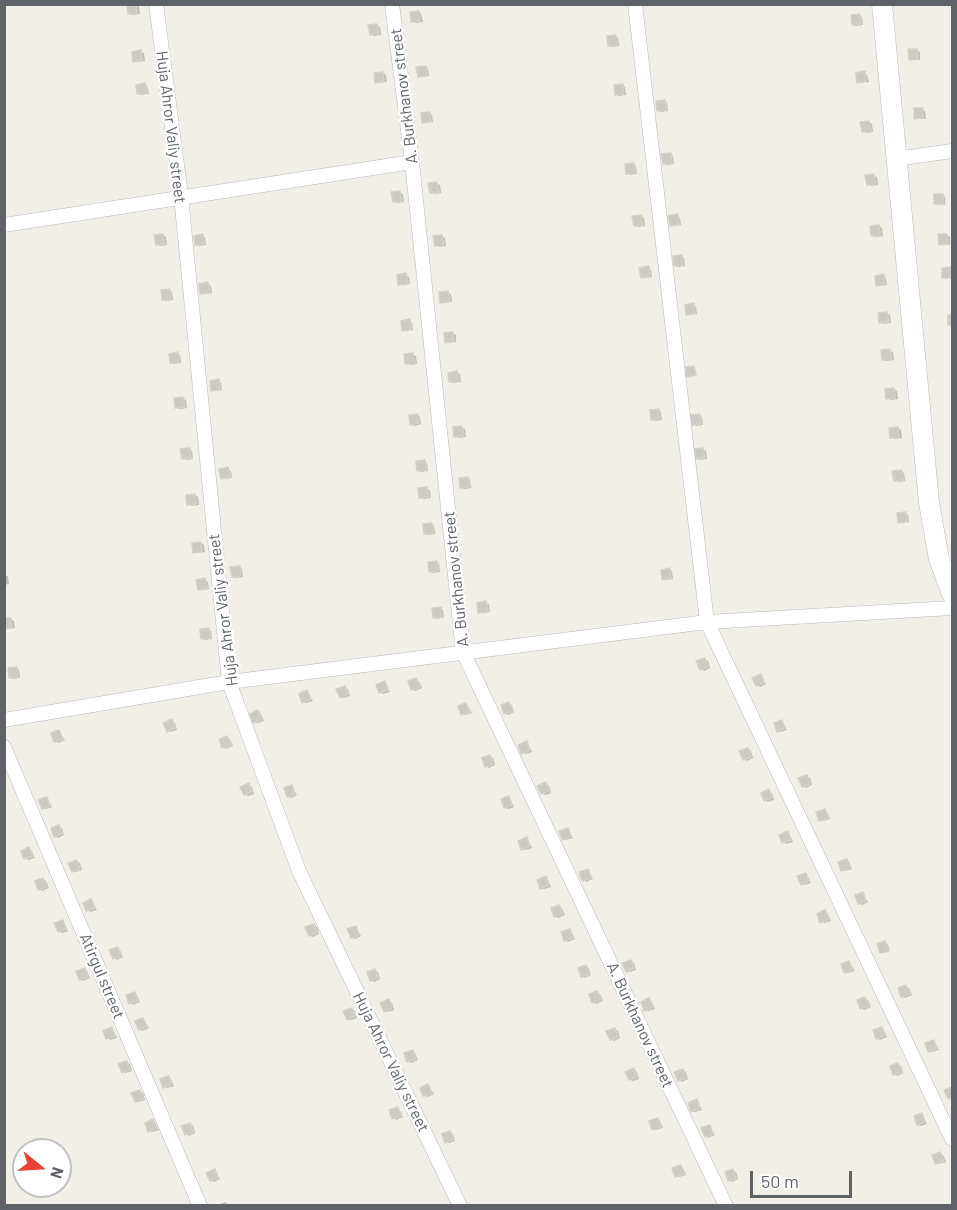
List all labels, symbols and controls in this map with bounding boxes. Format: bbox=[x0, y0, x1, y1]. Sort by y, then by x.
street label: A. Burkhanov street bbox=[386, 27, 422, 165]
street label: Huja Ahror Valiy street bbox=[152, 50, 190, 204]
street label: A. Burkhanov street bbox=[439, 510, 473, 648]
street label: Huja Ahror Valiy street bbox=[204, 533, 242, 687]
street label: Atirgul street bbox=[75, 930, 129, 1022]
street label: A. Burkhanov street bbox=[603, 959, 677, 1091]
street label: Huja Ahror Valiy street bbox=[349, 989, 433, 1135]
north arrow bbox=[12, 1138, 72, 1198]
scale bar bbox=[753, 1159, 855, 1197]
text: N bbox=[47, 1165, 68, 1181]
text: 50 m bbox=[761, 1170, 799, 1192]

